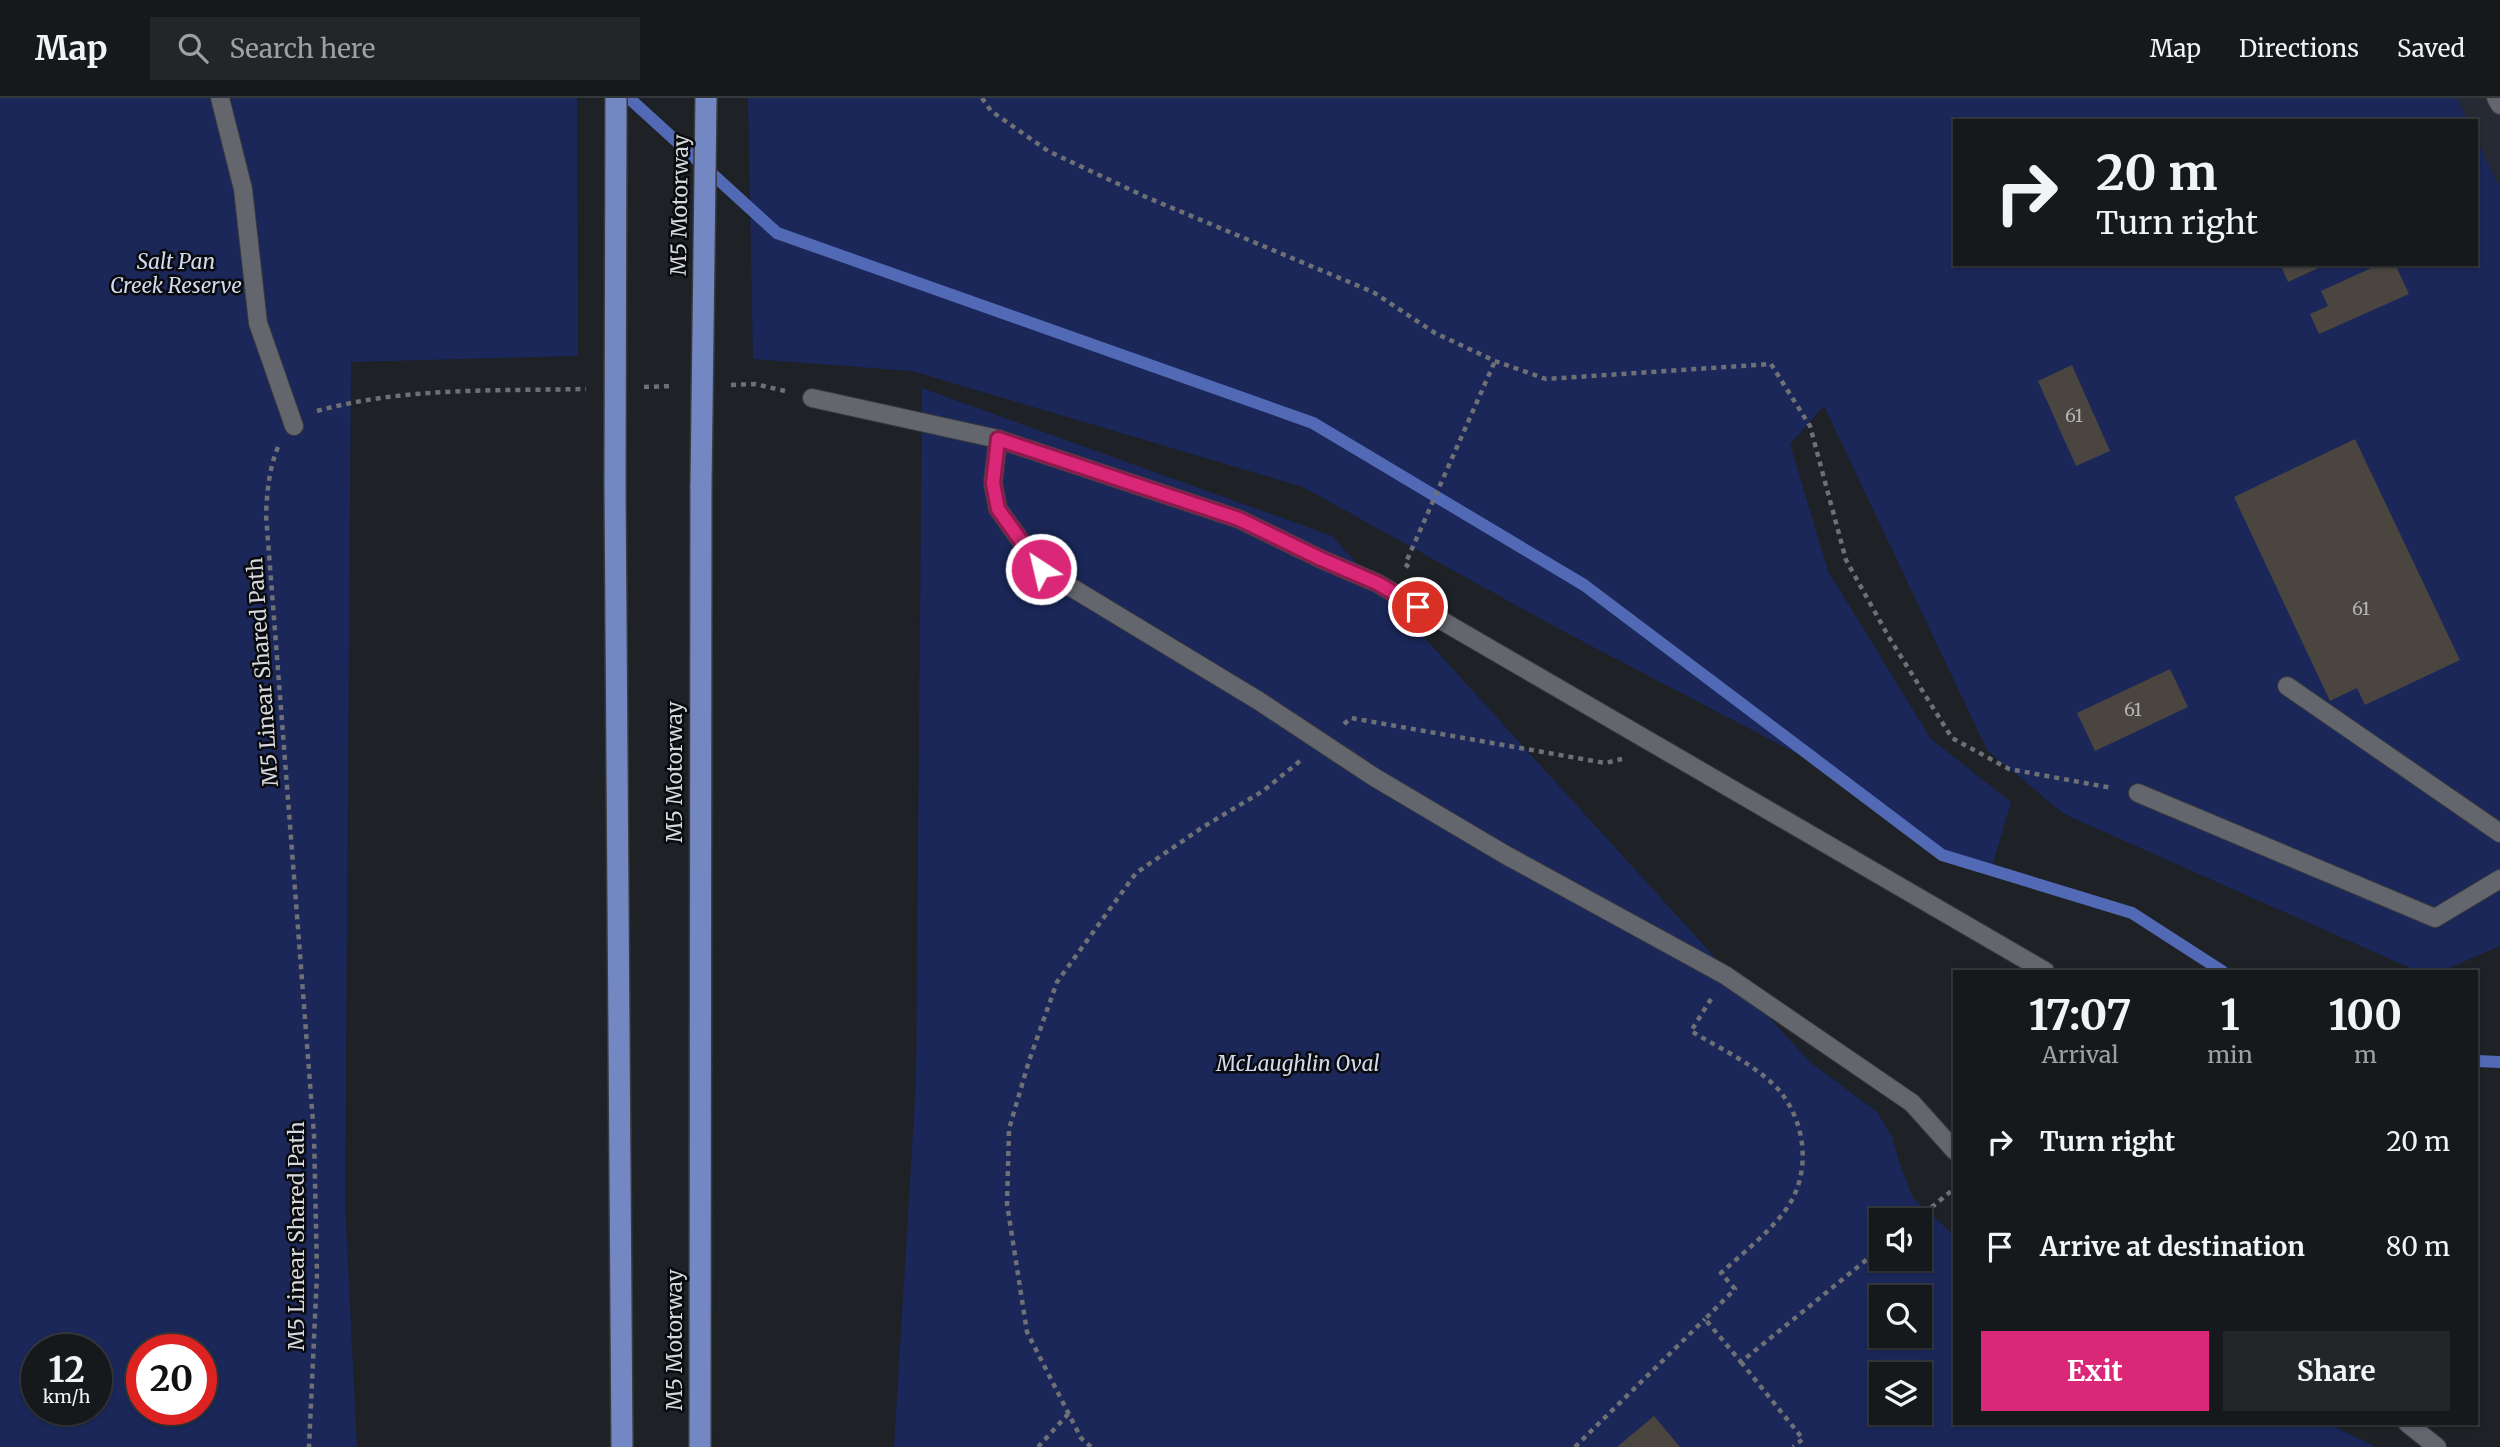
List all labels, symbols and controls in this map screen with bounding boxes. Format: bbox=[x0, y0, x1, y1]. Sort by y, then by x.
search box bbox=[150, 17, 640, 80]
text: Map bbox=[35, 28, 108, 69]
icon: search bbox=[174, 29, 212, 67]
text: Search here bbox=[230, 32, 375, 65]
text: Map bbox=[2150, 33, 2201, 64]
text: Directions bbox=[2239, 33, 2359, 64]
text: Saved bbox=[2397, 33, 2465, 64]
street label: M5 Motorway bbox=[665, 133, 694, 276]
text: 20 m bbox=[2096, 142, 2217, 203]
icon: right bbox=[1981, 147, 2072, 238]
text: Turn right bbox=[2096, 203, 2258, 243]
park label: Salt Pan Creek Reserve bbox=[110, 248, 242, 299]
house number: 61 bbox=[2065, 404, 2083, 427]
position arrow bbox=[1004, 532, 1078, 606]
street label: M5 Linear Shared Path bbox=[241, 557, 284, 787]
pin bbox=[1388, 577, 1448, 637]
icon: arrive bbox=[1399, 588, 1437, 626]
house number: 61 bbox=[2352, 597, 2370, 620]
house number: 61 bbox=[2124, 698, 2142, 721]
street label: M5 Motorway bbox=[661, 701, 688, 843]
text: 17:07 bbox=[2029, 989, 2131, 1041]
text: 1 bbox=[2220, 989, 2240, 1041]
text: 100 bbox=[2329, 989, 2402, 1041]
text: Arrival bbox=[2042, 1040, 2119, 1069]
text: min bbox=[2207, 1040, 2253, 1069]
text: m bbox=[2354, 1040, 2377, 1069]
park label: McLaughlin Oval bbox=[1215, 1050, 1380, 1077]
street label: M5 Linear Shared Path bbox=[283, 1121, 310, 1351]
icon: right bbox=[1981, 1123, 2019, 1161]
text: Turn right bbox=[2040, 1125, 2175, 1158]
text: 20 m bbox=[2386, 1125, 2450, 1158]
map controls bbox=[1869, 1208, 1932, 1425]
button: sound bbox=[1869, 1208, 1932, 1271]
icon: arrive bbox=[1981, 1228, 2019, 1266]
text: Arrive at destination bbox=[2040, 1230, 2305, 1263]
text: 80 m bbox=[2386, 1230, 2450, 1263]
street label: M5 Motorway bbox=[661, 1269, 688, 1411]
button: search bbox=[1869, 1285, 1932, 1348]
button: Exit bbox=[1981, 1331, 2209, 1411]
button: Share bbox=[2223, 1331, 2450, 1411]
speed limit sign: 20 bbox=[126, 1334, 217, 1425]
text: 12 bbox=[48, 1348, 85, 1392]
button: layers bbox=[1869, 1362, 1932, 1425]
text: km/h bbox=[43, 1385, 90, 1408]

